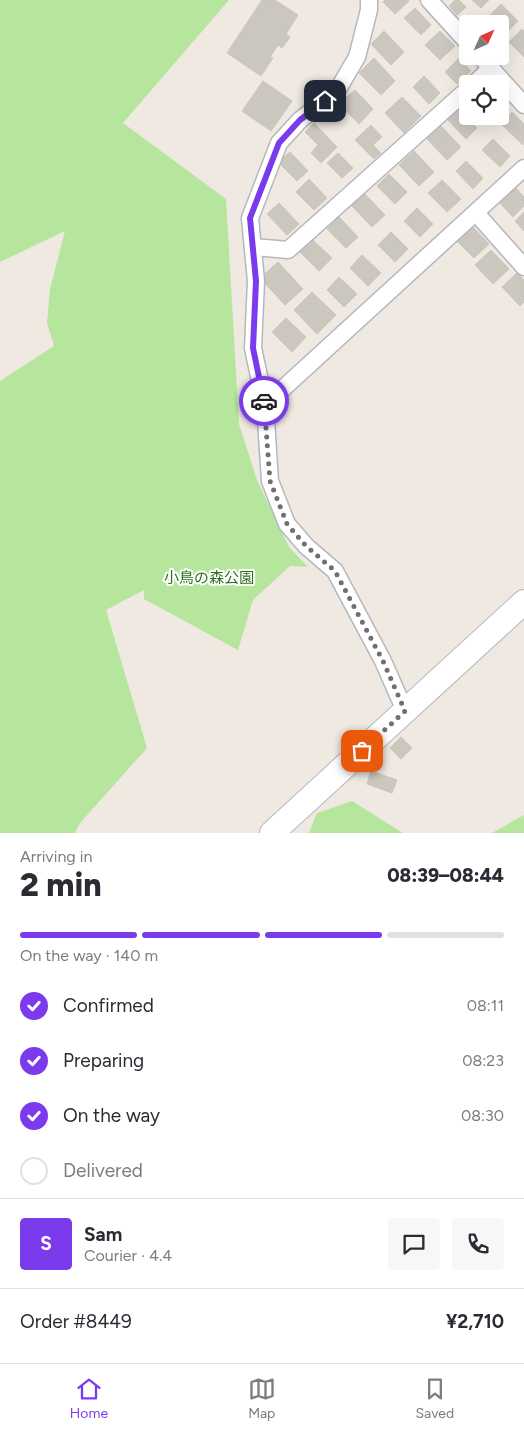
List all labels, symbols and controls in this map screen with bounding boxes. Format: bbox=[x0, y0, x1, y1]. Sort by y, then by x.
north arrow bbox=[459, 15, 509, 65]
map controls bbox=[459, 15, 509, 125]
button: locate bbox=[459, 75, 509, 125]
pin bbox=[304, 80, 346, 122]
icon: home bbox=[311, 87, 339, 115]
courier bbox=[239, 376, 289, 426]
icon: car bbox=[250, 387, 278, 415]
park label: 小鳥の森公園 bbox=[164, 569, 254, 587]
pin bbox=[341, 730, 383, 772]
icon: bag bbox=[348, 737, 376, 765]
text: Arriving in bbox=[20, 847, 92, 866]
text: 08:39–08:44 bbox=[387, 864, 504, 887]
text: 2 min bbox=[20, 866, 102, 904]
text: On the way · 140 m bbox=[20, 946, 158, 965]
icon: check bbox=[20, 992, 48, 1020]
text: Confirmed bbox=[63, 994, 154, 1017]
text: 08:11 bbox=[467, 996, 504, 1015]
icon: check bbox=[20, 1047, 48, 1075]
text: Preparing bbox=[63, 1049, 144, 1072]
text: 08:23 bbox=[462, 1051, 504, 1070]
icon: check bbox=[20, 1102, 48, 1130]
text: On the way bbox=[63, 1104, 160, 1127]
text: 08:30 bbox=[461, 1106, 504, 1125]
text: Delivered bbox=[63, 1159, 143, 1182]
button: chat bbox=[388, 1218, 440, 1270]
button: phone bbox=[452, 1218, 504, 1270]
text: Sam bbox=[84, 1223, 122, 1246]
text: S bbox=[40, 1232, 52, 1255]
text: Courier · 4.4 bbox=[84, 1246, 172, 1265]
text: Order #8449 bbox=[20, 1310, 132, 1333]
text: ¥2,710 bbox=[446, 1310, 504, 1333]
tab: Home bbox=[70, 1375, 108, 1422]
tab: Map bbox=[248, 1375, 276, 1422]
tab: Saved bbox=[416, 1375, 454, 1422]

